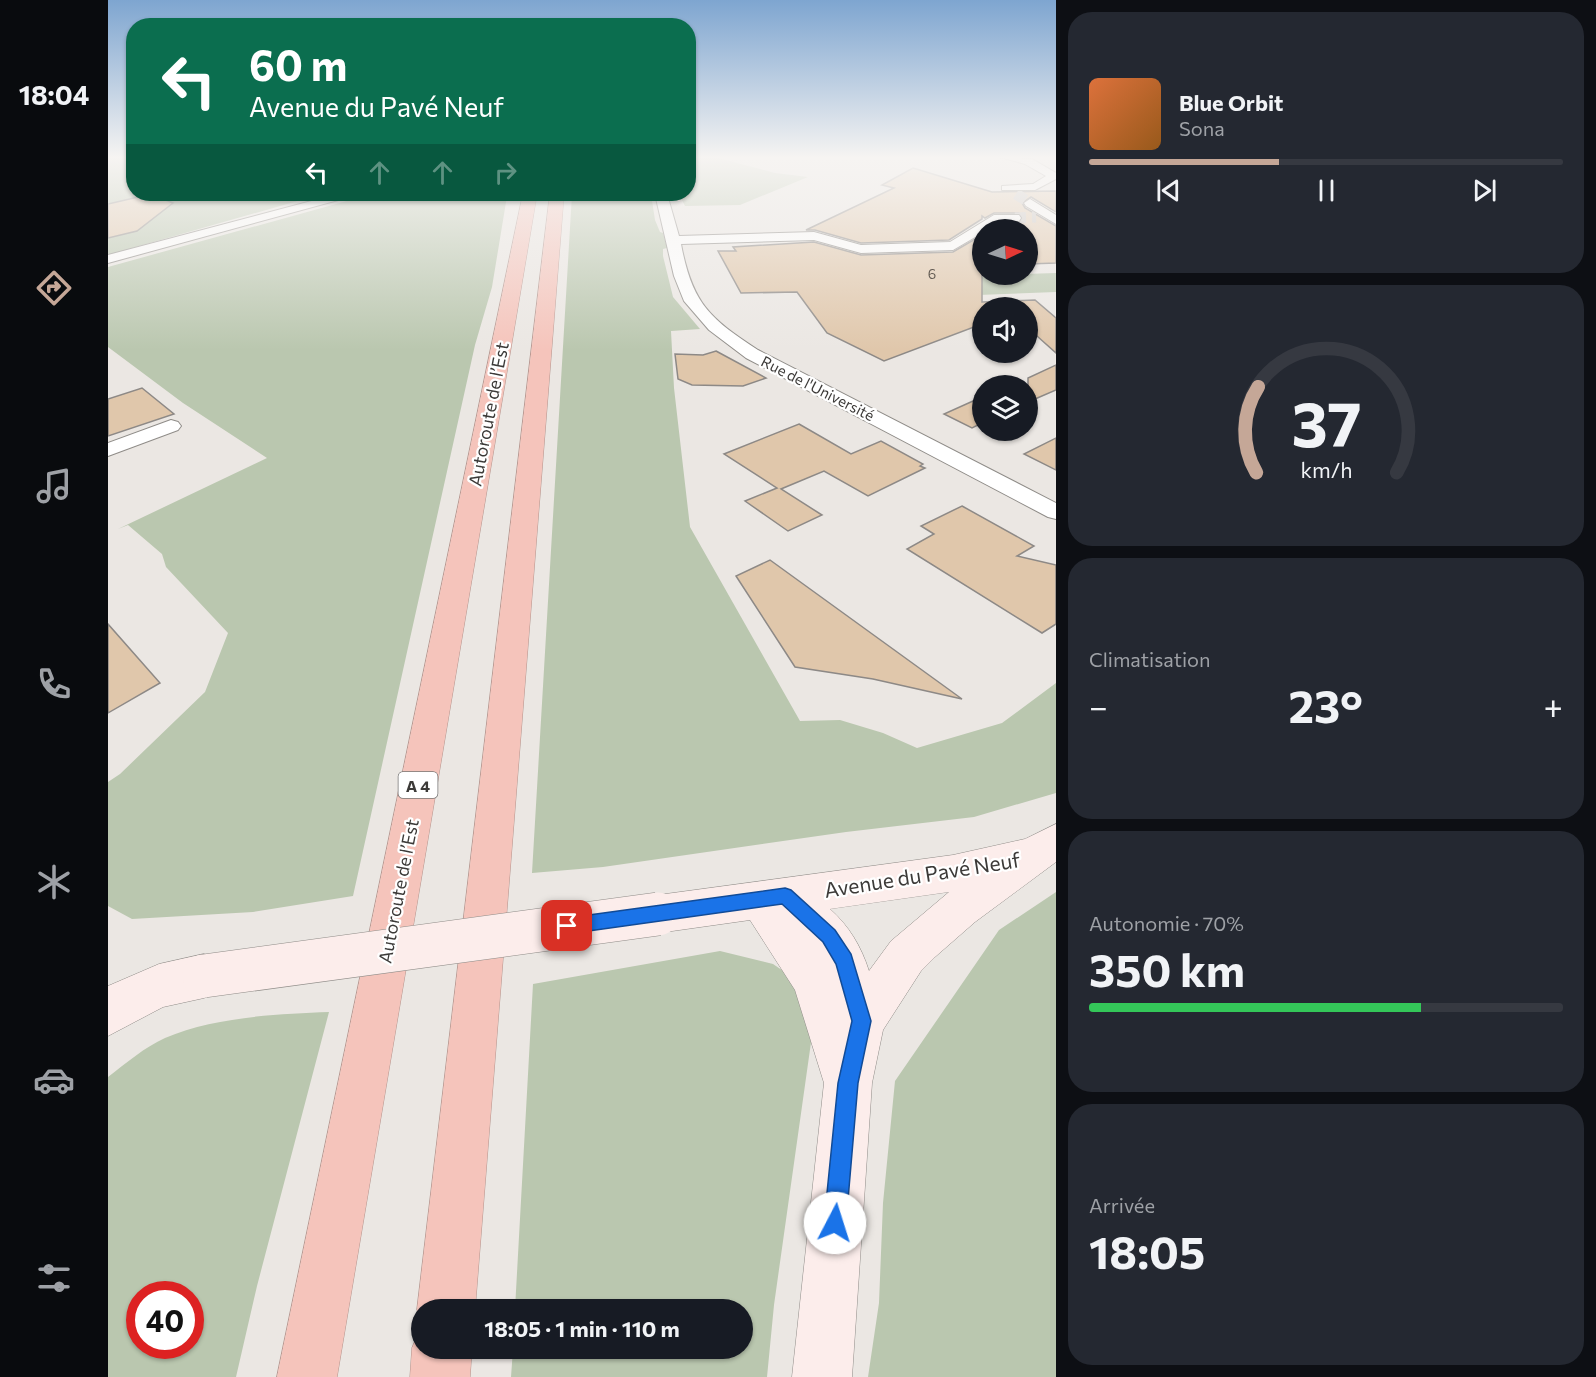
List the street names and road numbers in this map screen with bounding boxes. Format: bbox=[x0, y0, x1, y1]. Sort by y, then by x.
street label: Autoroute de l’Est bbox=[463, 340, 513, 488]
street label: Rue de l'Université bbox=[758, 352, 878, 424]
road number: A 4 bbox=[398, 772, 438, 798]
street label: Autoroute de l’Est bbox=[373, 817, 423, 965]
street label: Avenue du Pavé Neuf bbox=[822, 846, 1023, 902]

